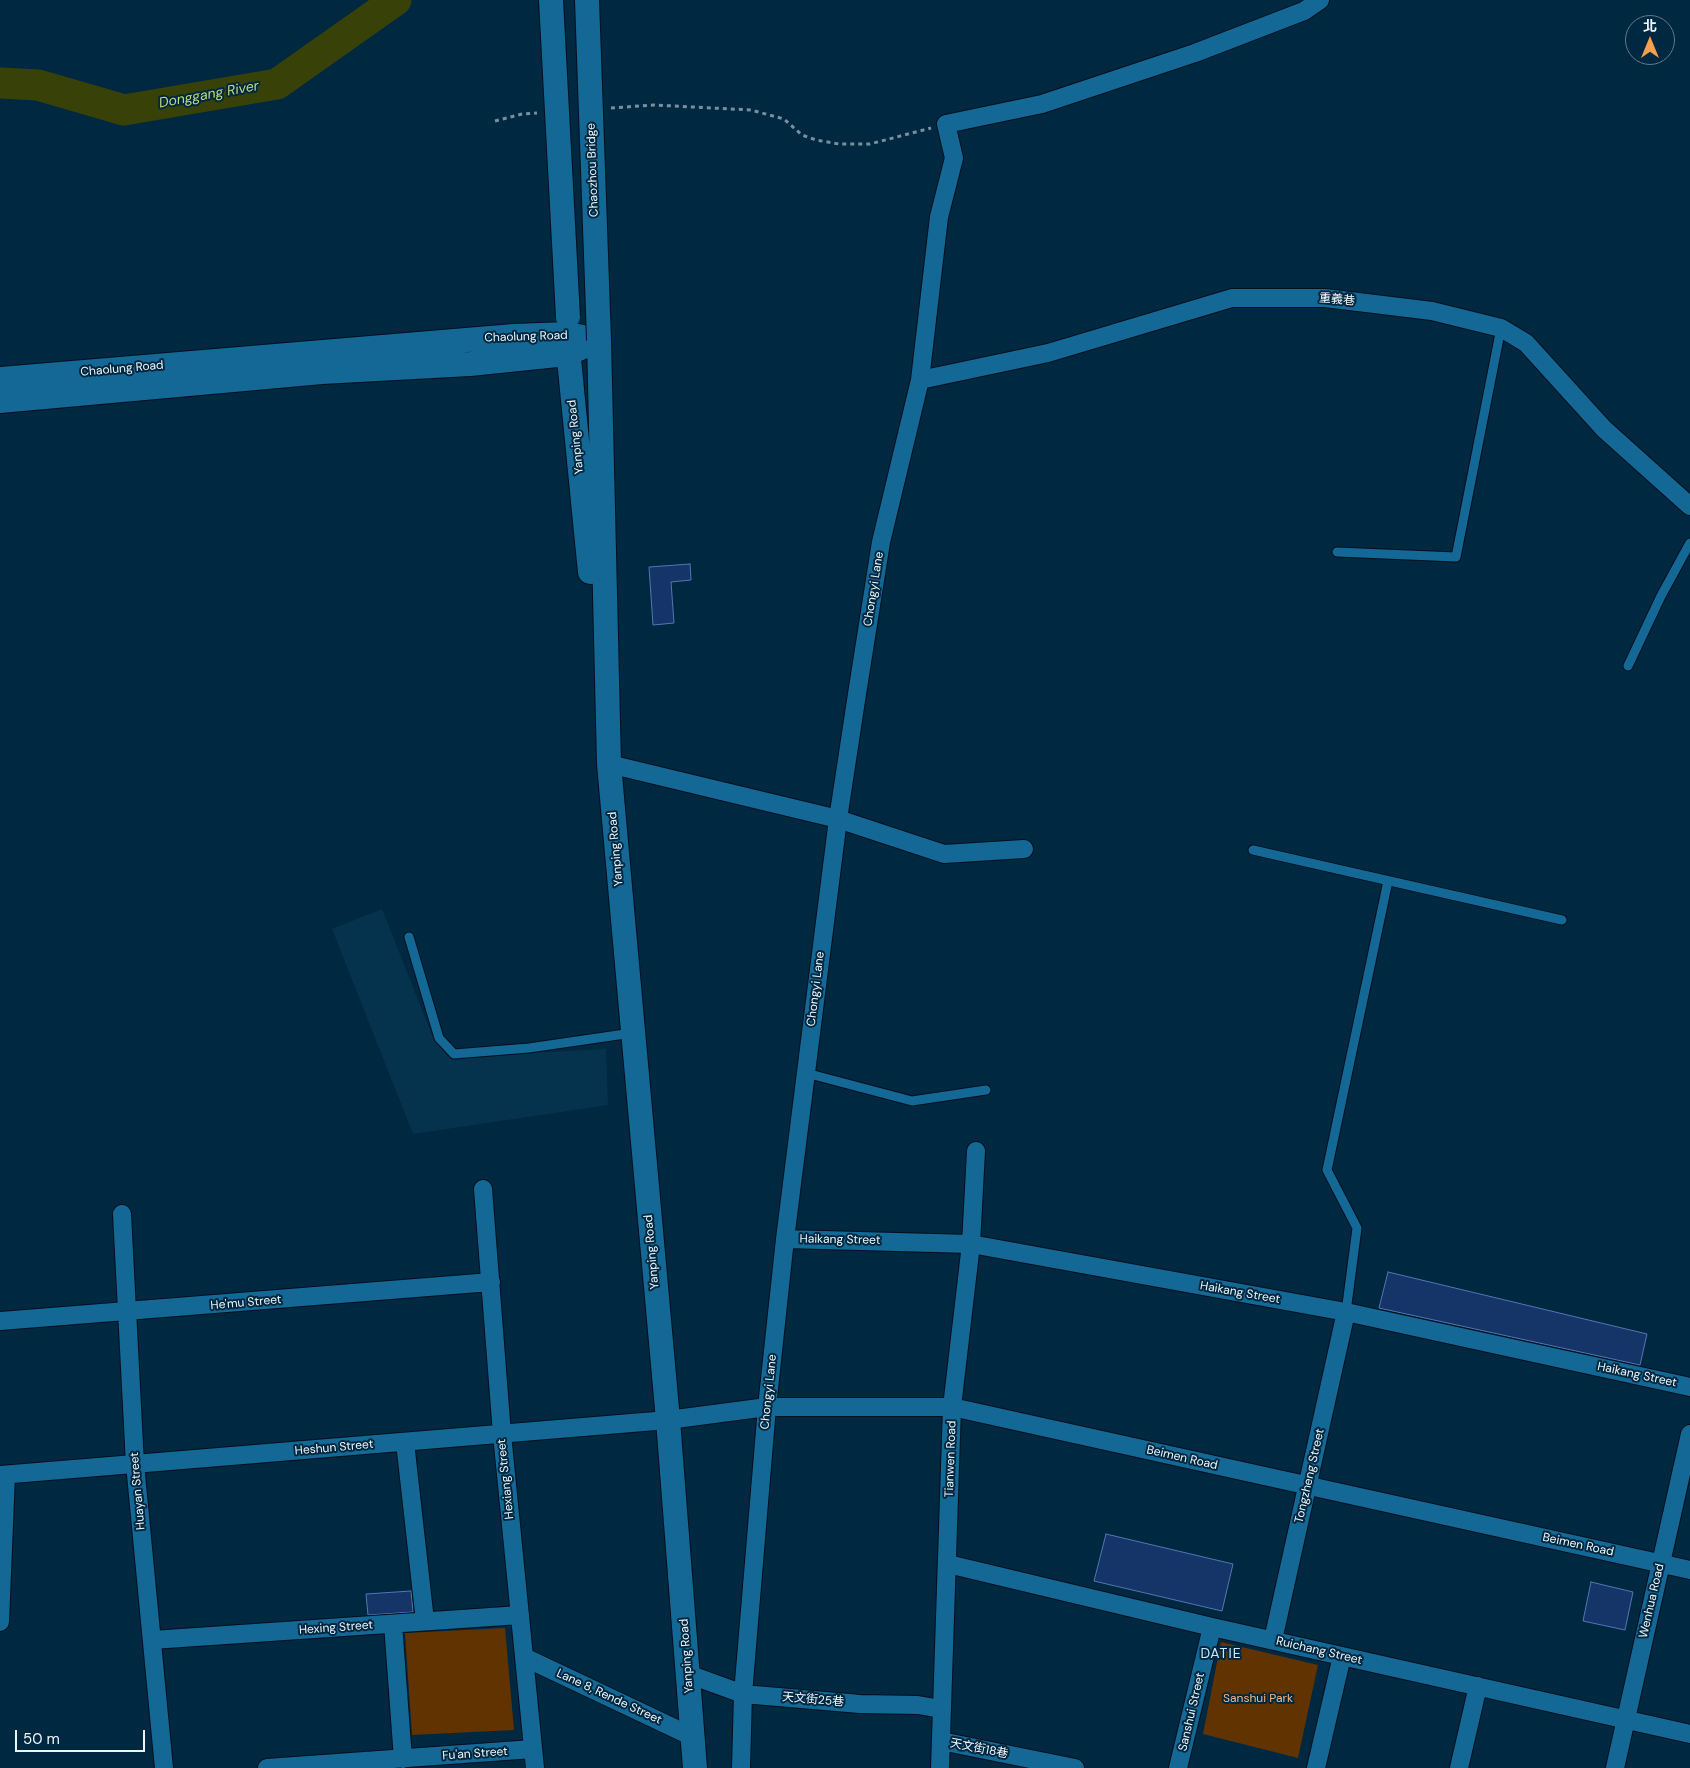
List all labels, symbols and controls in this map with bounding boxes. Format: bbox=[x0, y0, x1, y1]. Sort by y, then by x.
north arrow bbox=[1625, 15, 1675, 65]
text: 北 bbox=[1643, 17, 1657, 35]
water label: Donggang River bbox=[158, 78, 260, 112]
street label: Chaozhou Bridge bbox=[584, 123, 602, 217]
street label: 重義巷 bbox=[1318, 291, 1356, 309]
street label: Chaolung Road bbox=[484, 328, 568, 346]
street label: Chaolung Road bbox=[80, 358, 164, 380]
street label: Yanping Road bbox=[565, 399, 587, 475]
street label: Chongyi Lane bbox=[861, 551, 887, 627]
street label: Yanping Road bbox=[606, 811, 626, 887]
street label: Chongyi Lane bbox=[804, 951, 828, 1027]
street label: Yanping Road bbox=[642, 1214, 662, 1290]
street label: Haikang Street bbox=[799, 1232, 881, 1248]
street label: Haikang Street bbox=[1199, 1279, 1281, 1307]
street label: He'mu Street bbox=[210, 1293, 282, 1313]
street label: Chongyi Lane bbox=[758, 1354, 780, 1430]
street label: Haikang Street bbox=[1596, 1360, 1678, 1390]
street label: Tianwen Road bbox=[942, 1420, 960, 1498]
street label: Tongzheng Street bbox=[1292, 1427, 1328, 1525]
street label: Heshun Street bbox=[294, 1437, 374, 1459]
street label: Hexiang Street bbox=[495, 1438, 517, 1520]
street label: Beimen Road bbox=[1145, 1443, 1219, 1473]
street label: Huayan Street bbox=[127, 1451, 149, 1531]
street label: Beimen Road bbox=[1541, 1530, 1615, 1560]
street label: Wenhua Road bbox=[1636, 1562, 1668, 1640]
street label: Hexing Street bbox=[298, 1618, 374, 1638]
street label: Yanping Road bbox=[677, 1618, 697, 1694]
street label: Ruichang Street bbox=[1275, 1634, 1363, 1668]
district label: DATIE bbox=[1200, 1646, 1242, 1662]
street label: Lane 8, Rende Street bbox=[554, 1666, 664, 1728]
street label: Sanshui Street bbox=[1176, 1671, 1208, 1753]
street label: 天文街25巷 bbox=[781, 1690, 845, 1710]
park label: Sanshui Park bbox=[1223, 1692, 1293, 1706]
scale bar bbox=[18, 1720, 148, 1752]
text: 50 m bbox=[23, 1729, 60, 1749]
street label: 天文街18巷 bbox=[949, 1736, 1009, 1762]
street label: Fu'an Street bbox=[442, 1745, 508, 1763]

